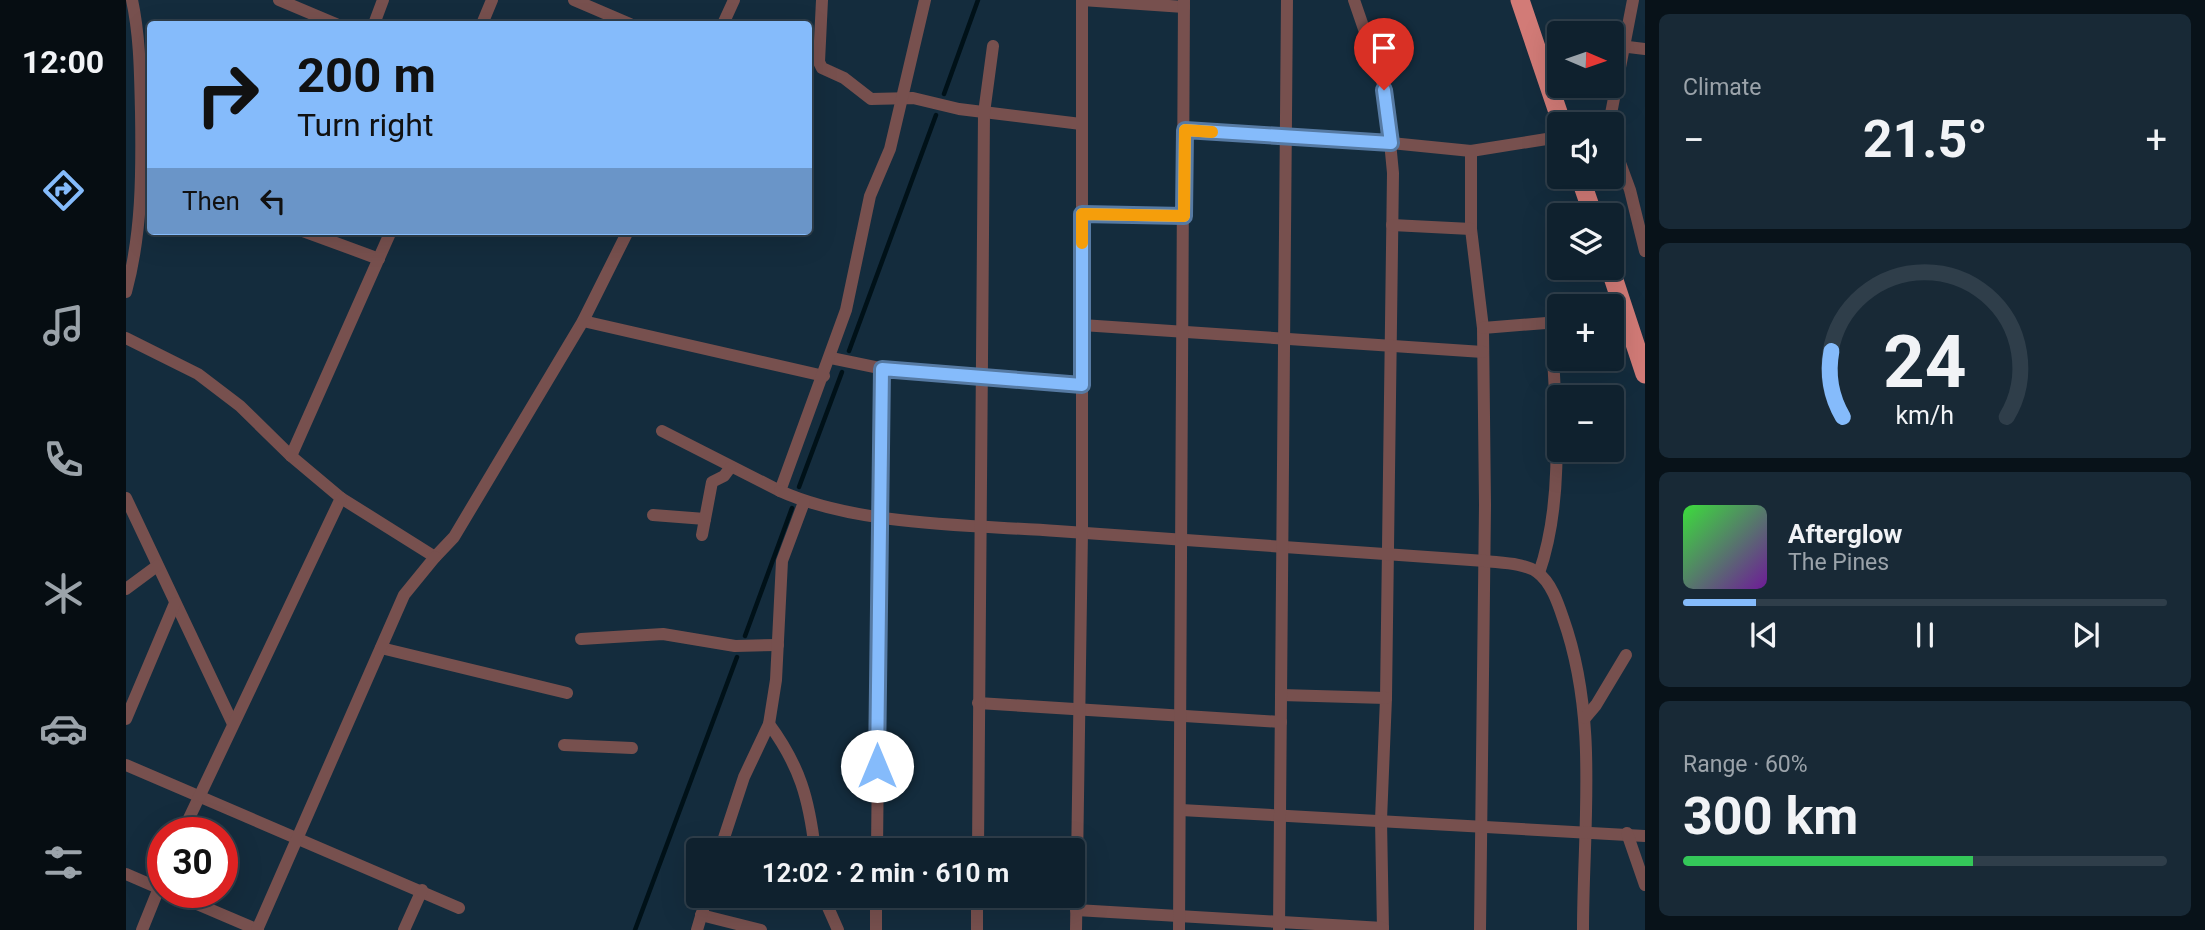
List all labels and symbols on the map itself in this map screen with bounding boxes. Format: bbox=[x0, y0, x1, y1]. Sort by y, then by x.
pin bbox=[1354, 18, 1414, 90]
north arrow bbox=[1547, 21, 1624, 98]
position arrow bbox=[840, 729, 914, 803]
speed limit sign: 30 bbox=[147, 817, 238, 908]

